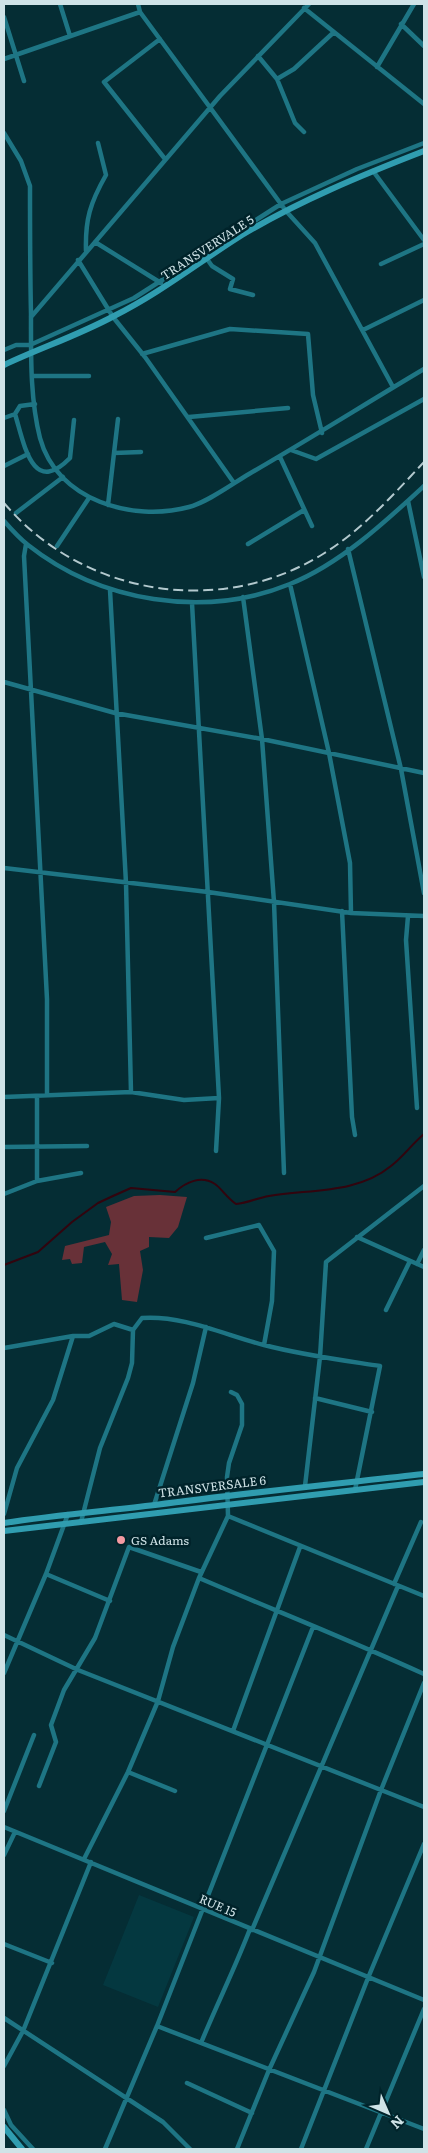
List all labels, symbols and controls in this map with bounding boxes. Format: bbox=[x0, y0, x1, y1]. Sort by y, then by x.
street label: TRANSVERVALE 5 bbox=[157, 210, 257, 284]
street label: TRANSVERSALE 6 bbox=[157, 1470, 267, 1502]
place label: GS Adams bbox=[131, 1531, 190, 1549]
marker: GS Adams bbox=[115, 1534, 127, 1546]
street label: RUE 15 bbox=[197, 1889, 239, 1921]
north arrow bbox=[363, 2088, 413, 2138]
text: N bbox=[386, 2112, 409, 2134]

